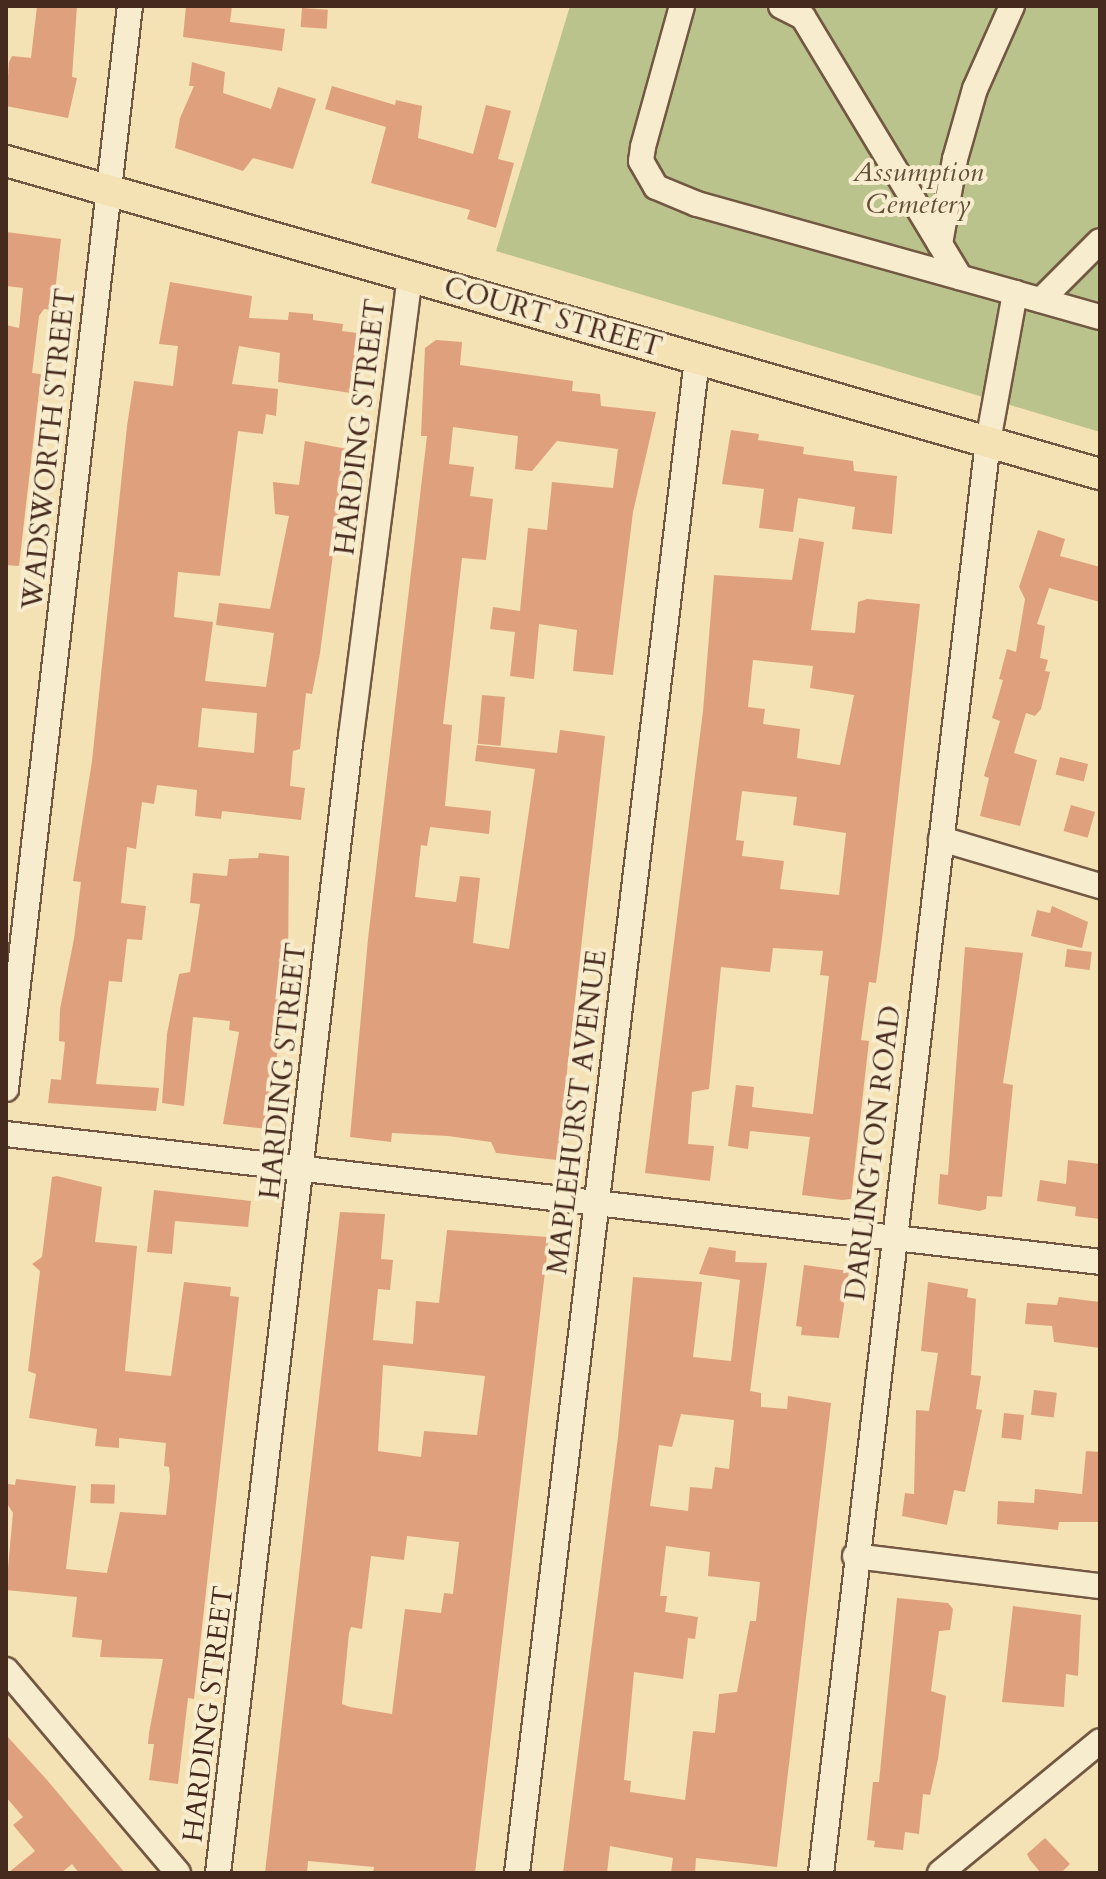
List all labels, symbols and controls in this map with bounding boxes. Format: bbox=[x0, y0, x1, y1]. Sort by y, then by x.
park label: Assumption Cemetery bbox=[853, 155, 983, 221]
street label: COURT STREET bbox=[440, 270, 666, 364]
street label: WADSWORTH STREET bbox=[15, 287, 83, 611]
street label: HARDING STREET bbox=[328, 297, 392, 557]
street label: HARDING STREET bbox=[253, 941, 313, 1201]
street label: MAPLEHURST AVENUE bbox=[540, 948, 614, 1276]
street label: DARLINGTON ROAD bbox=[838, 1004, 908, 1302]
street label: HARDING STREET bbox=[176, 1584, 240, 1844]

